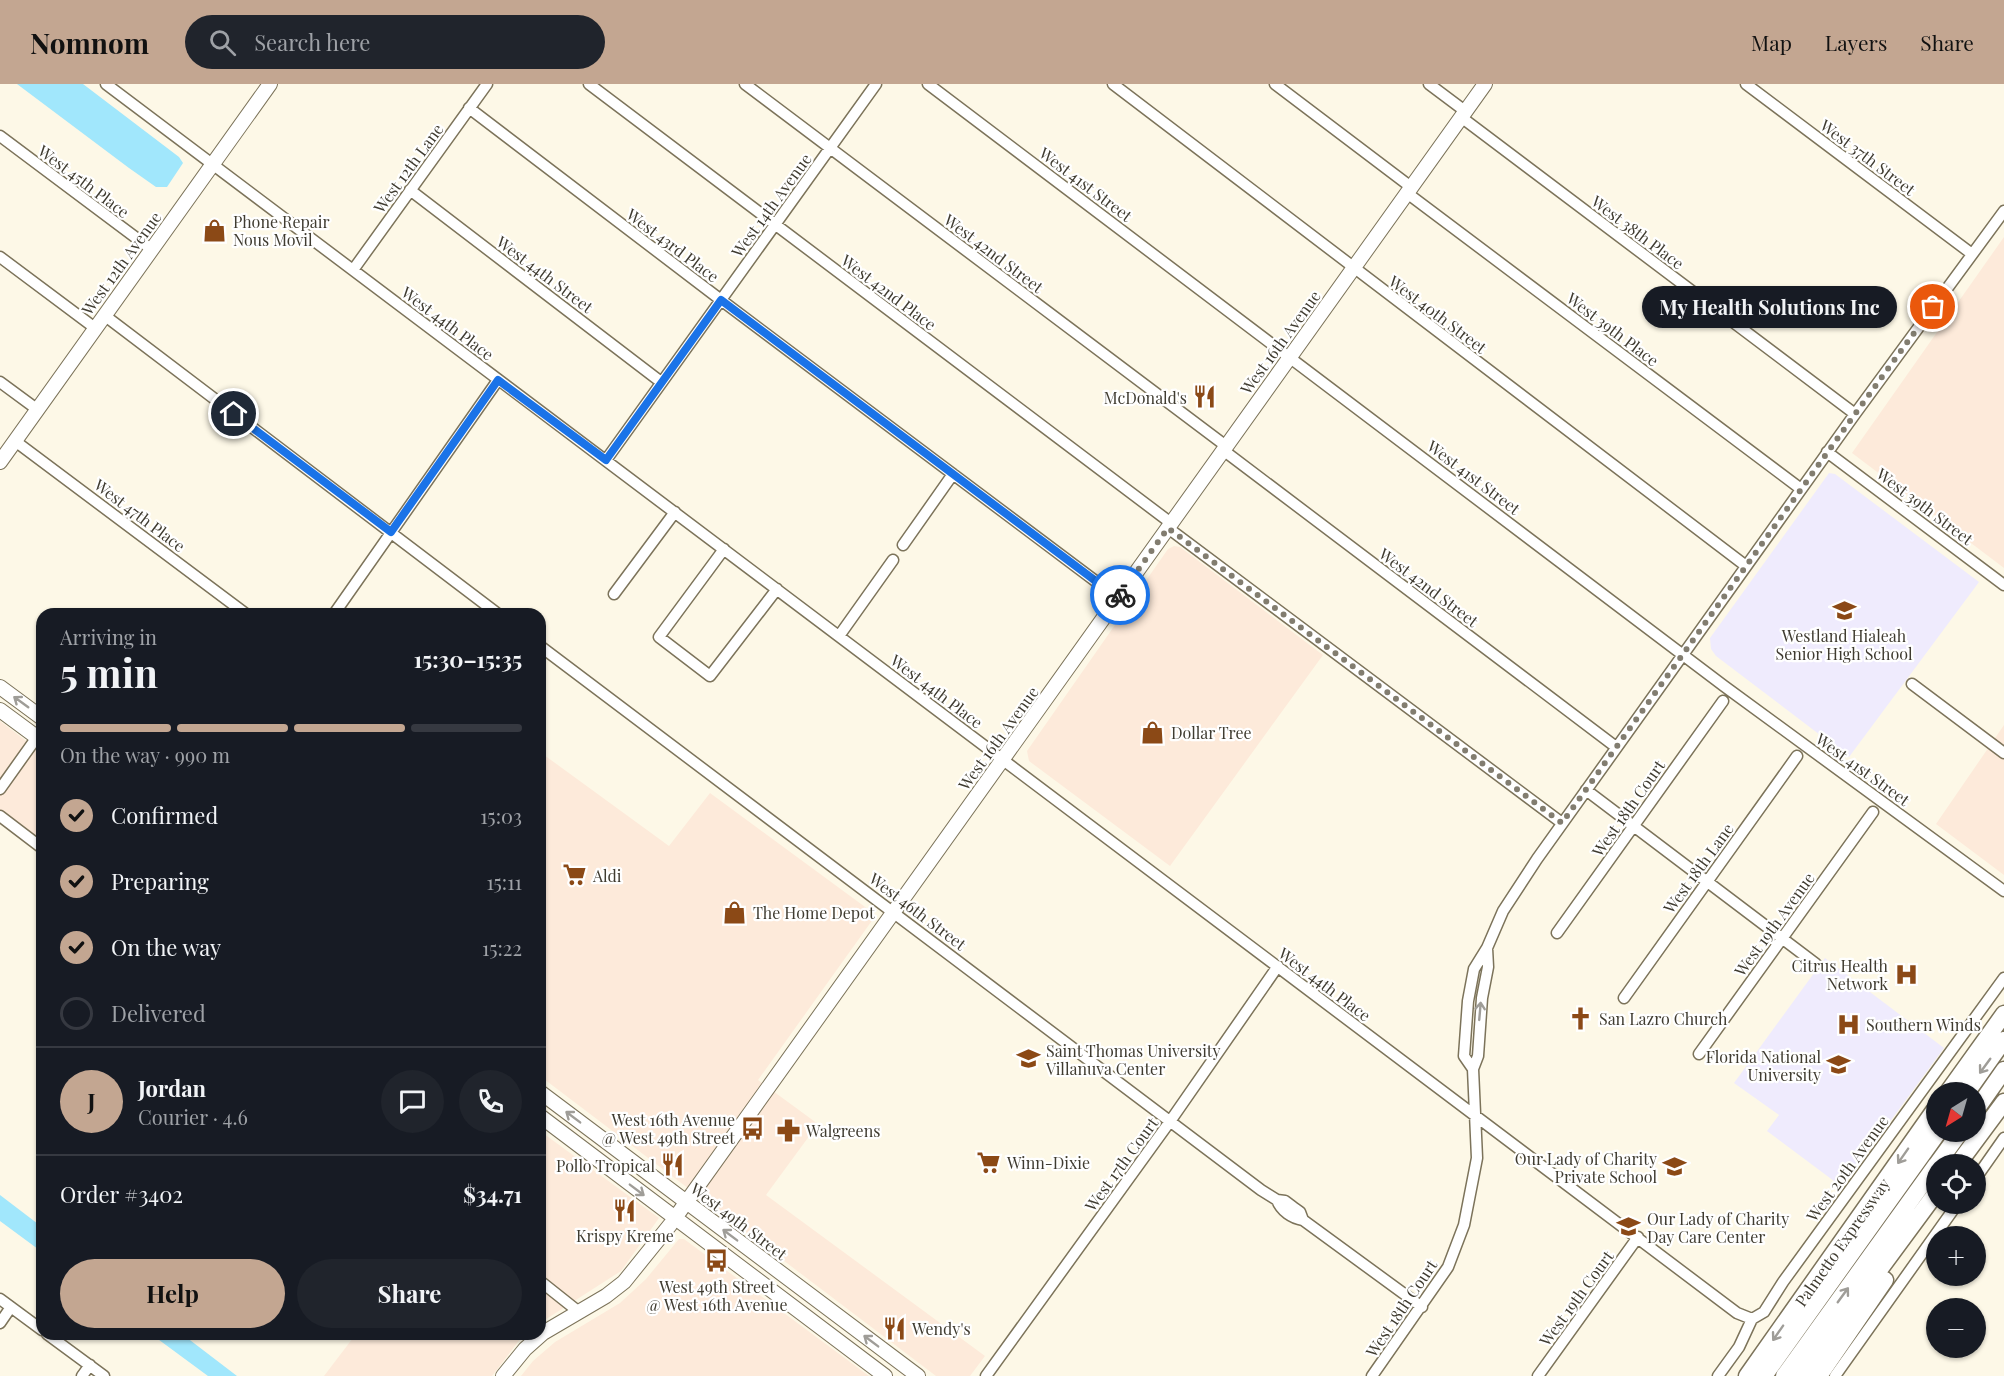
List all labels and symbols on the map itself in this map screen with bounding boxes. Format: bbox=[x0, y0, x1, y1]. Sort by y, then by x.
street label: West 37th Street bbox=[1815, 114, 1920, 200]
street label: West 12th Lane bbox=[368, 119, 448, 218]
street label: West 45th Place bbox=[33, 139, 134, 222]
street label: West 41st Street bbox=[1035, 142, 1137, 226]
street label: West 14th Avenue bbox=[726, 149, 816, 262]
street label: West 38th Place bbox=[1587, 190, 1688, 274]
street label: West 43rd Place bbox=[622, 203, 723, 287]
street label: West 12th Avenue bbox=[76, 207, 166, 320]
street label: West 42nd Street bbox=[939, 208, 1048, 297]
place label: Phone Repair Nous Movil bbox=[233, 211, 330, 250]
shop icon: Phone Repair Nous Movil bbox=[202, 217, 228, 243]
street label: West 44th Street bbox=[492, 230, 598, 317]
street label: West 42nd Place bbox=[836, 249, 941, 335]
street label: West 40th Street bbox=[1384, 270, 1491, 358]
street label: West 44th Place bbox=[397, 281, 498, 365]
pin bbox=[1907, 281, 1958, 332]
street label: West 16th Avenue bbox=[1235, 286, 1325, 399]
callout: My Health Solutions Inc bbox=[1642, 286, 1897, 328]
street label: West 39th Place bbox=[1562, 287, 1663, 371]
restaurant icon: McDonald's bbox=[1192, 384, 1218, 410]
place label: McDonald's bbox=[1104, 387, 1187, 408]
pin bbox=[208, 388, 259, 439]
street label: West 41st Street bbox=[1423, 435, 1525, 519]
street label: West 39th Street bbox=[1872, 462, 1978, 549]
street label: West 47th Place bbox=[90, 473, 190, 556]
street label: West 42nd Street bbox=[1374, 542, 1483, 631]
courier bbox=[1090, 565, 1150, 625]
school or university icon: Westland Hialeah Senior High School bbox=[1831, 597, 1857, 623]
place label: Westland Hialeah Senior High School bbox=[1776, 625, 1913, 664]
street label: West 44th Place bbox=[886, 649, 987, 733]
street label: West 16th Avenue bbox=[953, 682, 1043, 795]
one-way arrow bbox=[13, 696, 29, 709]
shop icon: Dollar Tree bbox=[1140, 719, 1166, 745]
place label: Dollar Tree bbox=[1171, 722, 1252, 743]
street label: West 41st Street bbox=[1811, 727, 1914, 810]
street label: West 18th Court bbox=[1586, 755, 1669, 861]
street label: West 18th Lane bbox=[1658, 819, 1738, 918]
supermarket icon: Aldi bbox=[562, 862, 588, 888]
place label: Aldi bbox=[592, 865, 622, 886]
street label: West 46th Street bbox=[865, 867, 971, 954]
street label: West 19th Avenue bbox=[1729, 868, 1819, 981]
shop icon: The Home Depot bbox=[722, 899, 748, 925]
place label: The Home Depot bbox=[753, 902, 875, 923]
street label: West 44th Place bbox=[1274, 942, 1375, 1026]
place label: Citrus Health Network bbox=[1792, 955, 1889, 994]
hospital icon: Citrus Health Network bbox=[1893, 961, 1919, 987]
one-way arrow bbox=[1475, 1002, 1486, 1022]
church icon: San Lazro Church bbox=[1568, 1005, 1594, 1031]
place label: San Lazro Church bbox=[1599, 1008, 1728, 1029]
hospital icon: Southern Winds bbox=[1835, 1011, 1861, 1037]
place label: Southern Winds bbox=[1866, 1014, 1981, 1035]
place label: Saint Thomas University Villanuva Center bbox=[1045, 1040, 1221, 1079]
school or university icon: Saint Thomas University Villanuva Center bbox=[1015, 1046, 1041, 1072]
place label: Florida National University bbox=[1706, 1046, 1821, 1085]
school or university icon: Florida National University bbox=[1826, 1052, 1852, 1078]
one-way arrow bbox=[1979, 1057, 1991, 1073]
north arrow bbox=[1926, 1082, 1986, 1142]
place label: West 16th Avenue @ West 49th Street bbox=[602, 1109, 735, 1148]
one-way arrow bbox=[565, 1110, 581, 1123]
street label: West 20th Avenue bbox=[1801, 1111, 1893, 1226]
street label: West 17th Court bbox=[1079, 1113, 1162, 1216]
bus stop icon: West 16th Avenue @ West 49th Street bbox=[740, 1115, 766, 1141]
pharmacy icon: Walgreens bbox=[775, 1117, 801, 1143]
place label: Walgreens bbox=[805, 1120, 880, 1141]
place label: Our Lady of Charity Private School bbox=[1515, 1148, 1657, 1187]
one-way arrow bbox=[1897, 1148, 1909, 1164]
supermarket icon: Winn-Dixie bbox=[976, 1149, 1002, 1175]
restaurant icon: Pollo Tropical bbox=[660, 1152, 686, 1178]
place label: Winn-Dixie bbox=[1006, 1152, 1090, 1173]
school or university icon: Our Lady of Charity Private School bbox=[1662, 1154, 1688, 1180]
place label: Pollo Tropical bbox=[556, 1155, 655, 1176]
street label: Palmetto Expressway bbox=[1790, 1174, 1894, 1310]
street label: West 49th Street bbox=[686, 1177, 792, 1264]
one-way arrow bbox=[629, 1183, 645, 1196]
restaurant icon: Krispy Kreme bbox=[612, 1197, 638, 1223]
place label: Our Lady of Charity Day Care Center bbox=[1647, 1208, 1789, 1247]
school or university icon: Our Lady of Charity Day Care Center bbox=[1616, 1214, 1642, 1240]
place label: Krispy Kreme bbox=[576, 1225, 674, 1246]
one-way arrow bbox=[723, 1229, 739, 1242]
street label: West 19th Court bbox=[1534, 1246, 1618, 1351]
bus stop icon: West 49th Street @ West 16th Avenue bbox=[704, 1248, 730, 1274]
street label: West 18th Court bbox=[1360, 1255, 1442, 1362]
place label: West 49th Street @ West 16th Avenue bbox=[646, 1276, 788, 1315]
one-way arrow bbox=[1837, 1287, 1849, 1303]
restaurant icon: Wendy's bbox=[881, 1315, 907, 1341]
place label: Wendy's bbox=[911, 1318, 971, 1339]
one-way arrow bbox=[1772, 1324, 1784, 1340]
one-way arrow bbox=[863, 1335, 879, 1347]

